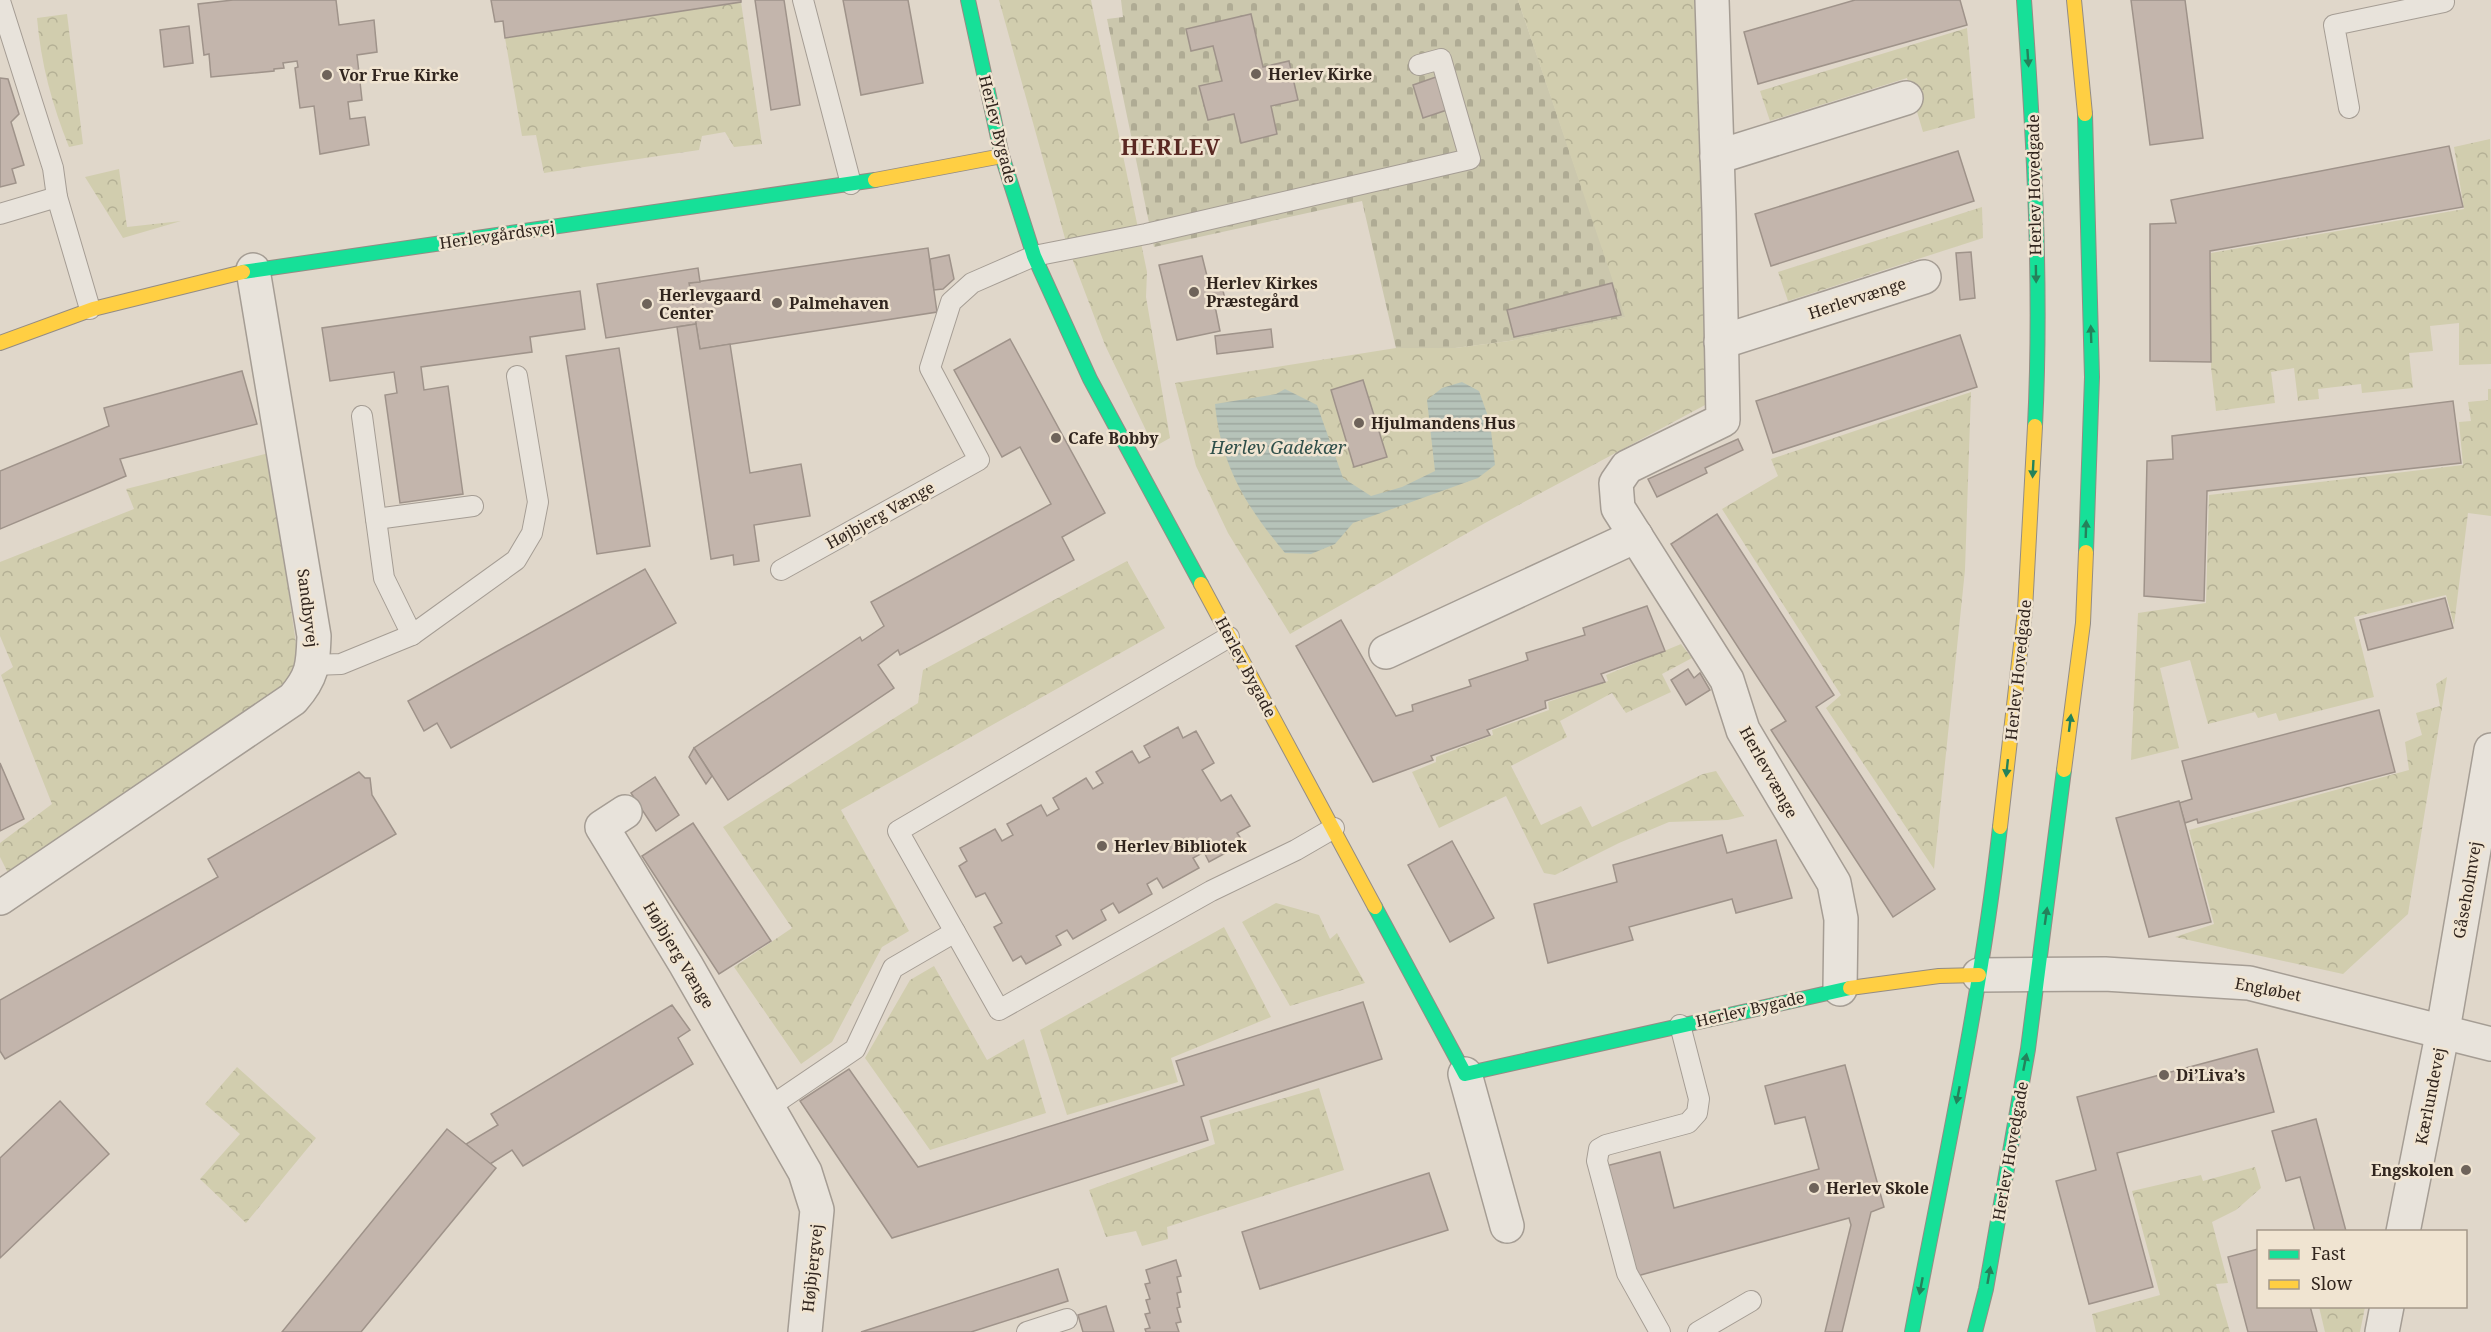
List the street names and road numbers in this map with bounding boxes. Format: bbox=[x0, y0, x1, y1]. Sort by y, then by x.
street label: Herlev Bygade bbox=[974, 73, 1022, 185]
street label: Herlev Hovedgade bbox=[2022, 114, 2046, 256]
street label: Herlevgårdsvej bbox=[438, 216, 556, 254]
street label: Herlevvænge bbox=[1805, 272, 1909, 324]
street label: Højbjerg Vænge bbox=[822, 476, 938, 554]
street label: Sandbyvej bbox=[292, 567, 324, 649]
street label: Herlev Hovedgade bbox=[2000, 599, 2036, 741]
street label: Herlev Bygade bbox=[1210, 613, 1282, 721]
street label: Herlevvænge bbox=[1735, 722, 1803, 822]
street label: Gåseholmvej bbox=[2448, 840, 2486, 940]
street label: Højbjerg Vænge bbox=[638, 897, 720, 1013]
street label: Engløbet bbox=[2233, 972, 2303, 1006]
street label: Herlev Bygade bbox=[1693, 986, 1807, 1032]
street label: Kærlundevej bbox=[2410, 1045, 2450, 1147]
street label: Herlev Hovedgade bbox=[1987, 1080, 2033, 1222]
street label: Højbjergvej bbox=[796, 1223, 828, 1313]

